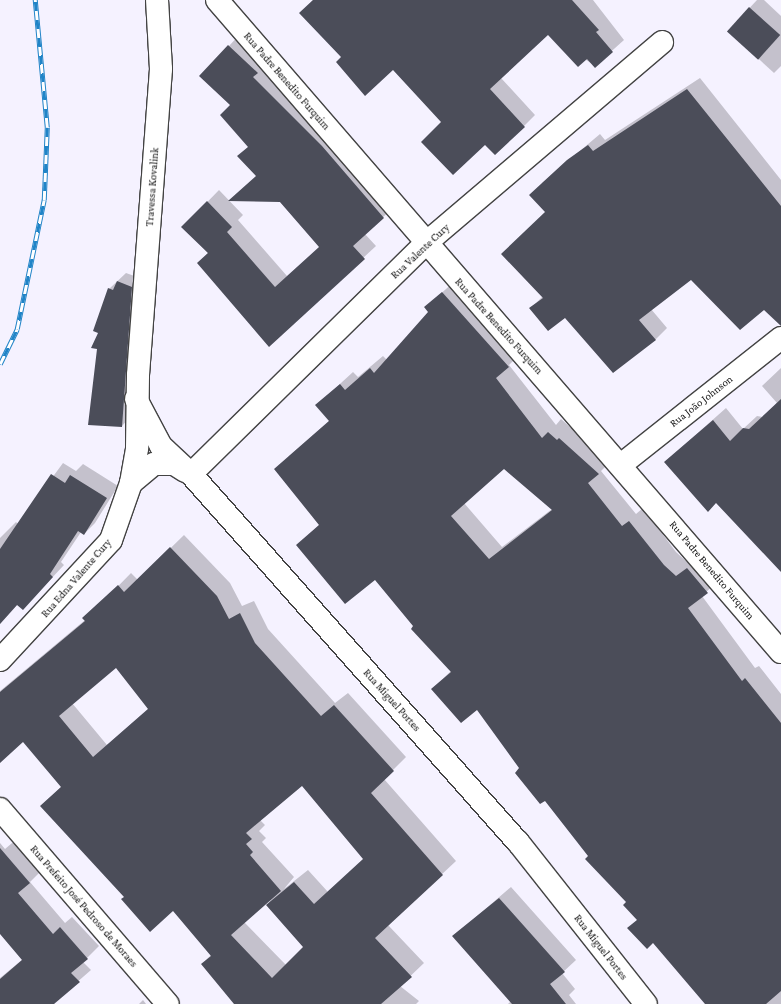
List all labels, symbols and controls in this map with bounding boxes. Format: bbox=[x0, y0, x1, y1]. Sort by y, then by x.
street label: Rua Padre Benedito Furquim bbox=[241, 29, 333, 133]
street label: Travessa Kovalink bbox=[143, 147, 161, 227]
street label: Rua Valente Cury bbox=[388, 221, 452, 281]
street label: Rua Padre Benedito Furquim bbox=[452, 275, 546, 377]
street label: Rua João Johnson bbox=[667, 372, 735, 430]
street label: Rua Padre Benedito Furquim bbox=[667, 518, 757, 622]
street label: Rua Edna Valente Cury bbox=[38, 536, 114, 620]
street label: Rua Miguel Portes bbox=[361, 666, 423, 734]
street label: Rua Prefeito José Pedroso de Moraes bbox=[28, 842, 140, 970]
street label: Rua Miguel Portes bbox=[571, 912, 631, 982]

